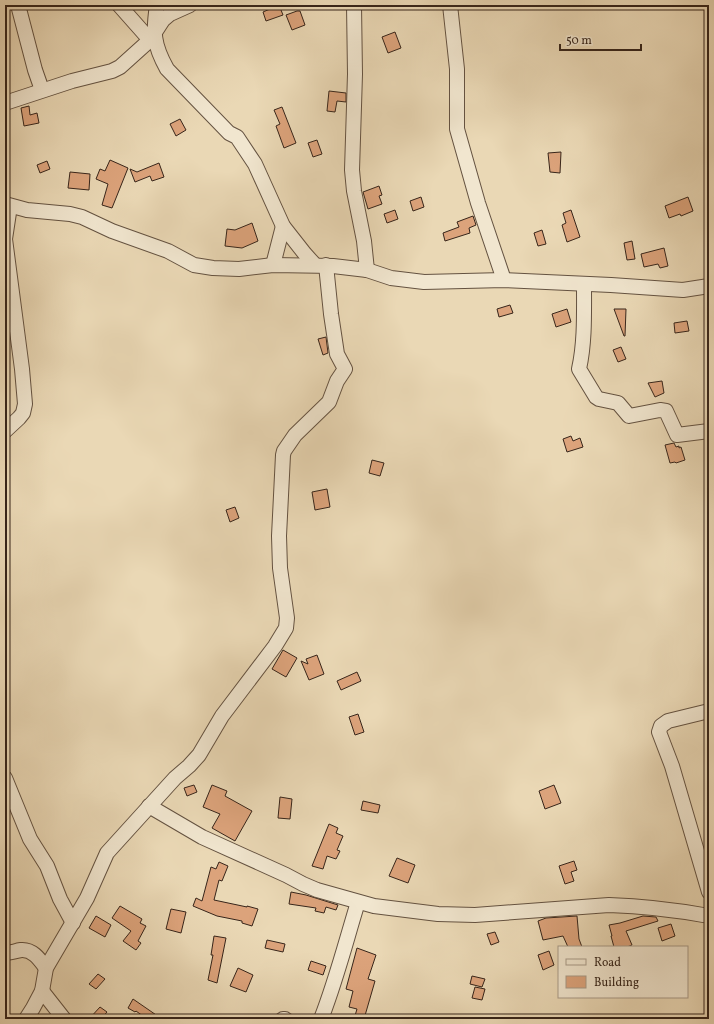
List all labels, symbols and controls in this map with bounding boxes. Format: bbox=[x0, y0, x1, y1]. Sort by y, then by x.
scale bar bbox=[560, 26, 641, 52]
text: 50 m bbox=[566, 33, 592, 49]
legend bbox=[558, 946, 688, 998]
text: Road bbox=[594, 955, 621, 971]
text: Building bbox=[594, 975, 639, 991]

